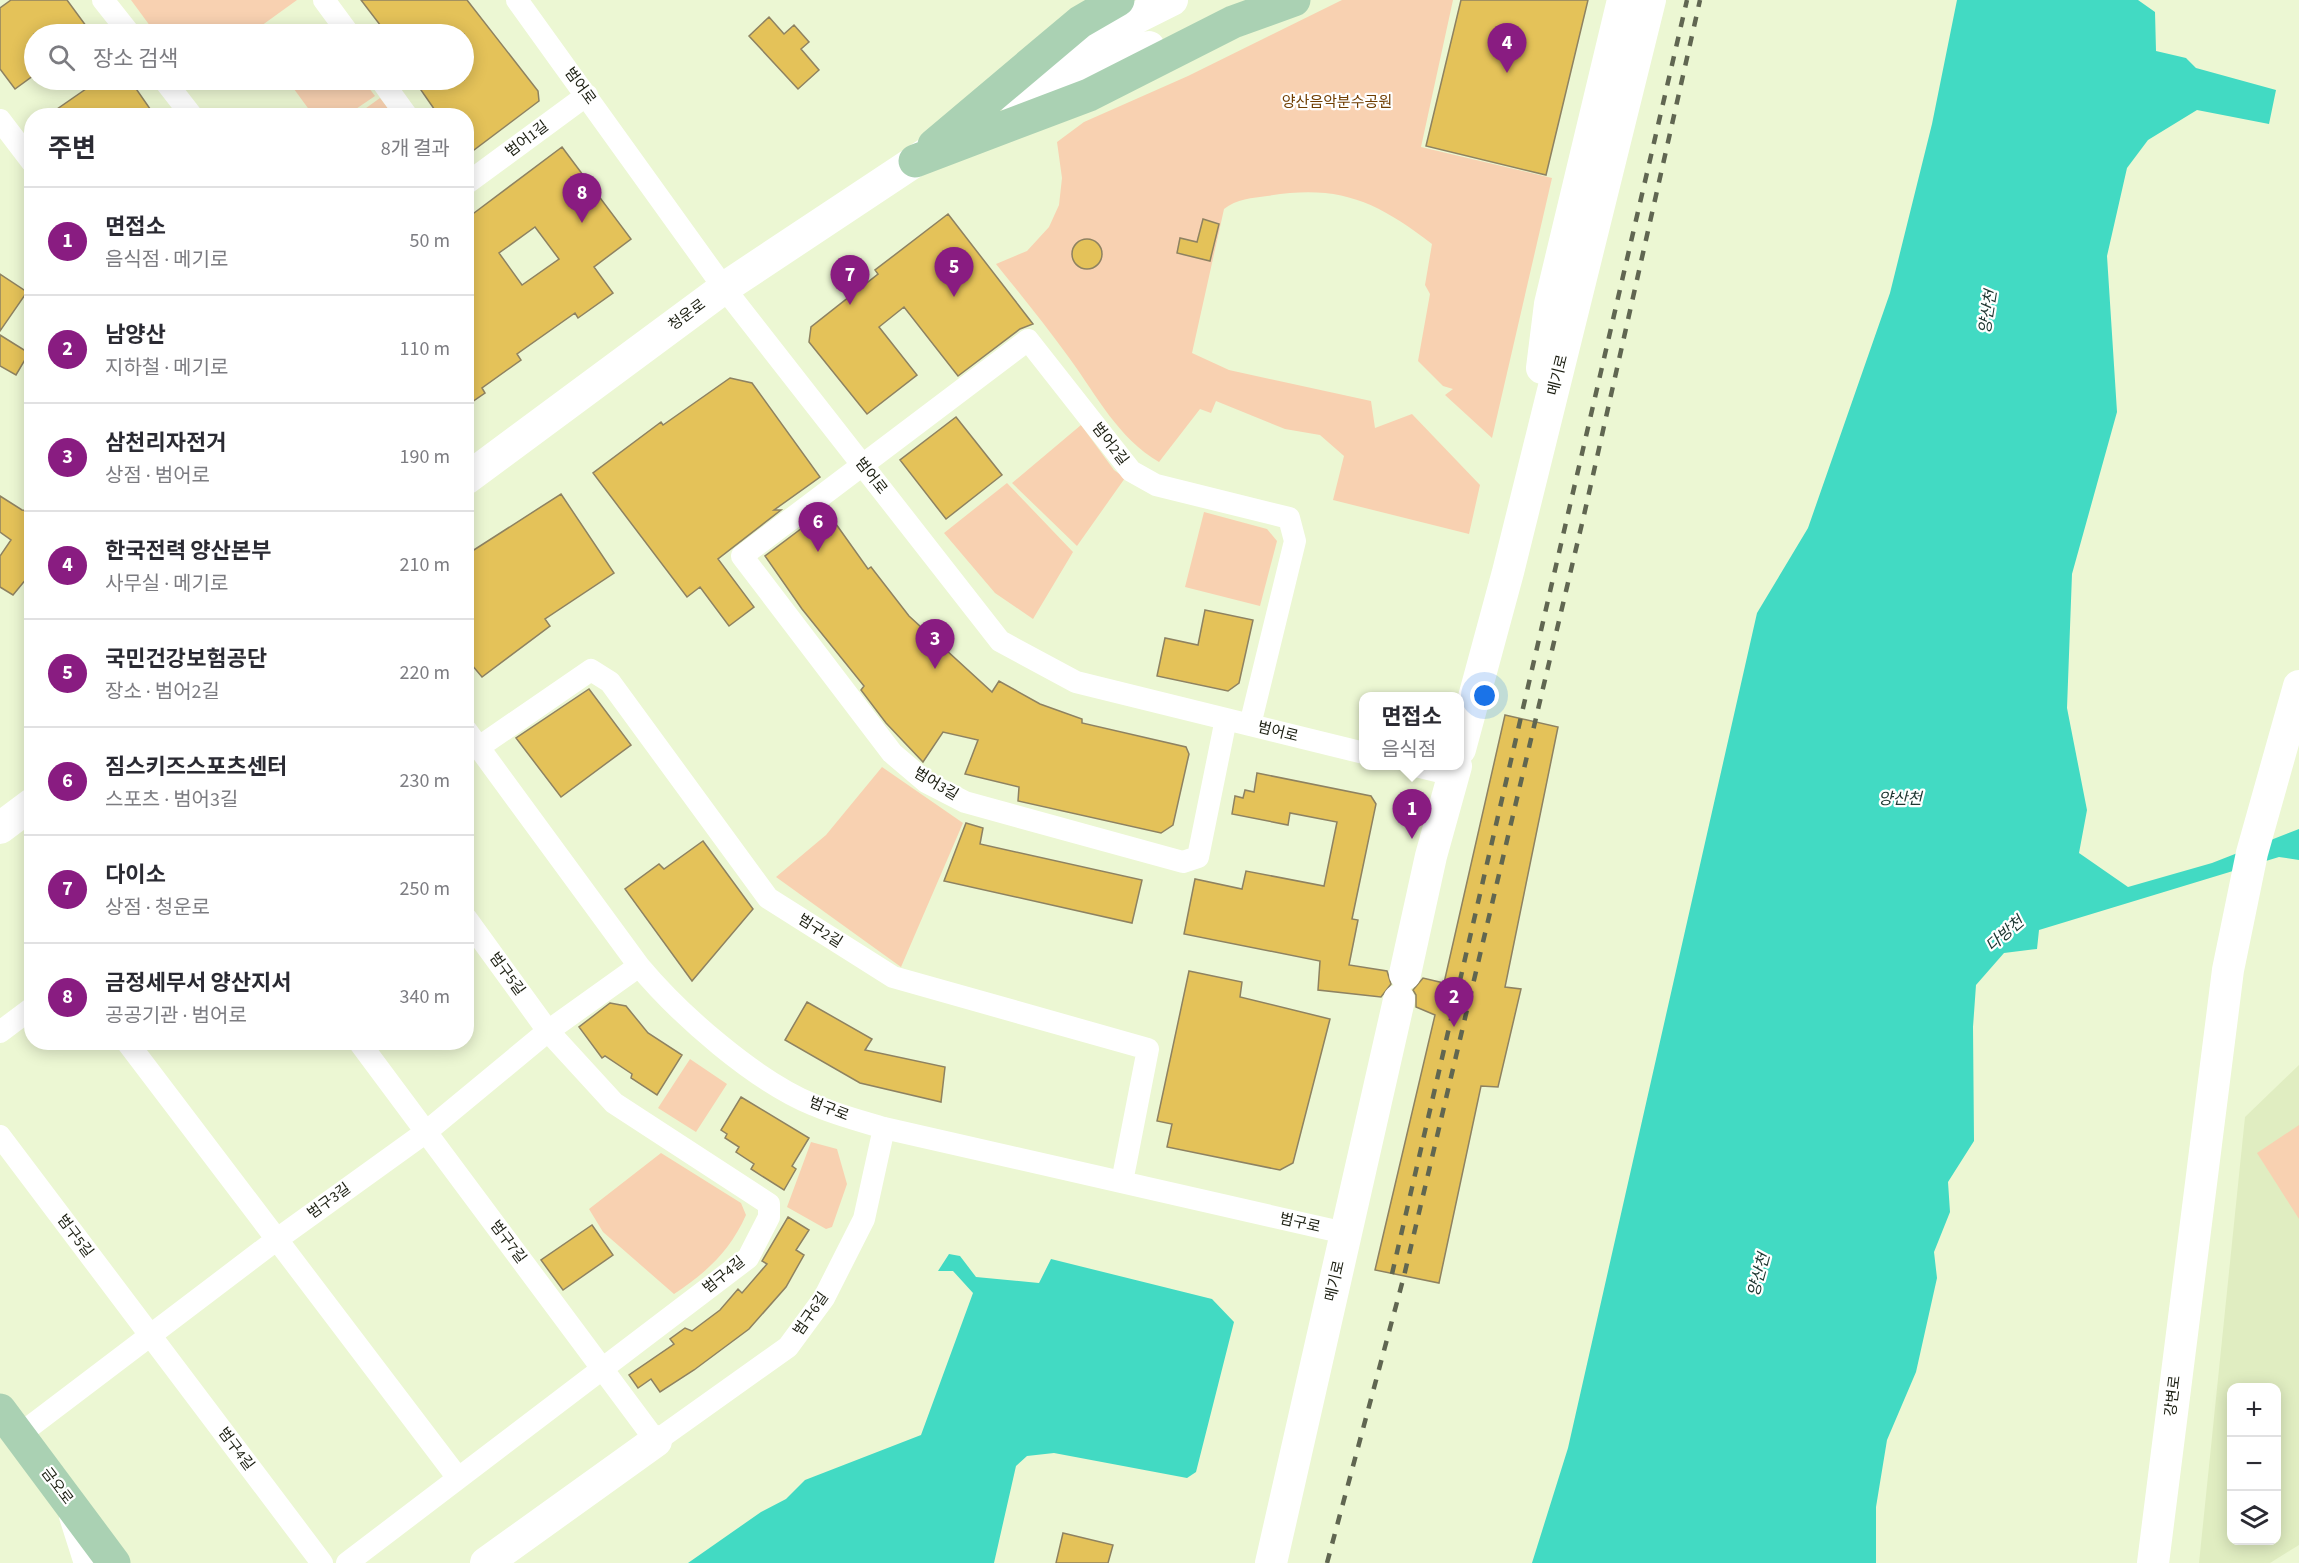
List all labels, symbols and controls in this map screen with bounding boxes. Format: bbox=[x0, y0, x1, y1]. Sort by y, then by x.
pin: 4 bbox=[1488, 23, 1526, 73]
search box bbox=[24, 24, 474, 90]
icon: search bbox=[45, 41, 78, 74]
text: 장소 검색 bbox=[93, 43, 178, 75]
street label: 범어로 bbox=[559, 63, 601, 109]
park label: 양산음악분수공원 bbox=[1282, 92, 1392, 113]
street label: 범어1길 bbox=[501, 116, 553, 162]
text: 주변 bbox=[48, 130, 96, 167]
text: 8개 결과 bbox=[381, 135, 450, 163]
pin: 8 bbox=[562, 174, 602, 223]
text: 면접소 bbox=[105, 211, 166, 243]
text: 1 bbox=[62, 227, 73, 255]
text: 50 m bbox=[410, 227, 450, 255]
text: 음식점 · 메기로 bbox=[105, 246, 228, 274]
pin: 5 bbox=[934, 248, 974, 297]
pin: 7 bbox=[830, 256, 870, 305]
water label: 양산천 bbox=[1974, 286, 2003, 336]
street label: 청운로 bbox=[664, 294, 710, 336]
text: 남양산 bbox=[105, 319, 166, 351]
text: 2 bbox=[62, 335, 73, 363]
text: 110 m bbox=[400, 335, 450, 363]
street label: 메기로 bbox=[1543, 352, 1573, 398]
text: 지하철 · 메기로 bbox=[105, 354, 228, 382]
street label: 범어2길 bbox=[1087, 418, 1133, 470]
text: 삼천리자전거 bbox=[105, 427, 226, 459]
text: 3 bbox=[62, 443, 73, 471]
text: 190 m bbox=[400, 443, 450, 471]
street label: 범어로 bbox=[850, 453, 892, 499]
text: 상점 · 범어로 bbox=[105, 462, 210, 490]
pin: 6 bbox=[798, 502, 838, 552]
text: 한국전력 양산본부 bbox=[105, 535, 271, 567]
text: 4 bbox=[62, 551, 73, 579]
text: 210 m bbox=[400, 551, 450, 579]
text: 사무실 · 메기로 bbox=[105, 570, 228, 598]
pin: 3 bbox=[916, 620, 954, 669]
text: 국민건강보험공단 bbox=[105, 643, 267, 675]
text: 5 bbox=[62, 659, 73, 687]
text: 220 m bbox=[400, 659, 450, 687]
text: 장소 · 범어2길 bbox=[105, 678, 220, 706]
your location bbox=[1470, 681, 1499, 710]
popup bbox=[1359, 692, 1464, 770]
text: 면접소 bbox=[1381, 701, 1442, 733]
street label: 범어로 bbox=[1255, 717, 1301, 747]
text: 음식점 bbox=[1381, 736, 1436, 764]
text: 짐스키즈스포츠센터 bbox=[105, 751, 287, 783]
street label: 범어3길 bbox=[910, 762, 962, 806]
text: 6 bbox=[62, 767, 73, 795]
text: 230 m bbox=[400, 767, 450, 795]
text: 스포츠 · 범어3길 bbox=[105, 786, 238, 814]
water label: 양산천 bbox=[1878, 788, 1924, 810]
pin: 1 bbox=[1392, 790, 1432, 839]
text: 다이소 bbox=[105, 859, 166, 891]
text: 7 bbox=[62, 875, 73, 903]
text: 250 m bbox=[400, 875, 450, 903]
text: 상점 · 청운로 bbox=[105, 894, 210, 922]
street label: 범구2길 bbox=[794, 909, 846, 953]
water label: 다방천 bbox=[1981, 910, 2031, 957]
street label: 범구5길 bbox=[484, 948, 530, 1000]
text: 금정세무서 양산지서 bbox=[105, 967, 292, 999]
pin: 2 bbox=[1434, 978, 1474, 1027]
text: 8 bbox=[62, 983, 73, 1011]
text: 340 m bbox=[400, 983, 450, 1011]
text: 공공기관 · 범어로 bbox=[105, 1002, 247, 1030]
street label: 범구로 bbox=[806, 1092, 852, 1126]
street label: 범구3길 bbox=[303, 1178, 355, 1224]
street label: 범구로 bbox=[1277, 1208, 1323, 1238]
street label: 범구5길 bbox=[52, 1210, 98, 1262]
street label: 범구7길 bbox=[485, 1216, 531, 1268]
water label: 양산천 bbox=[1743, 1249, 1776, 1299]
street label: 범구4길 bbox=[698, 1251, 750, 1299]
street label: 메기로 bbox=[1320, 1258, 1350, 1304]
street label: 범구6길 bbox=[788, 1288, 834, 1340]
street label: 강변로 bbox=[2160, 1374, 2186, 1418]
map controls bbox=[2227, 1383, 2281, 1545]
button: + bbox=[2227, 1383, 2281, 1437]
street label: 범구4길 bbox=[213, 1423, 259, 1475]
button: − bbox=[2227, 1437, 2281, 1491]
street label: 금오로 bbox=[36, 1463, 78, 1509]
button: layers bbox=[2227, 1491, 2281, 1545]

